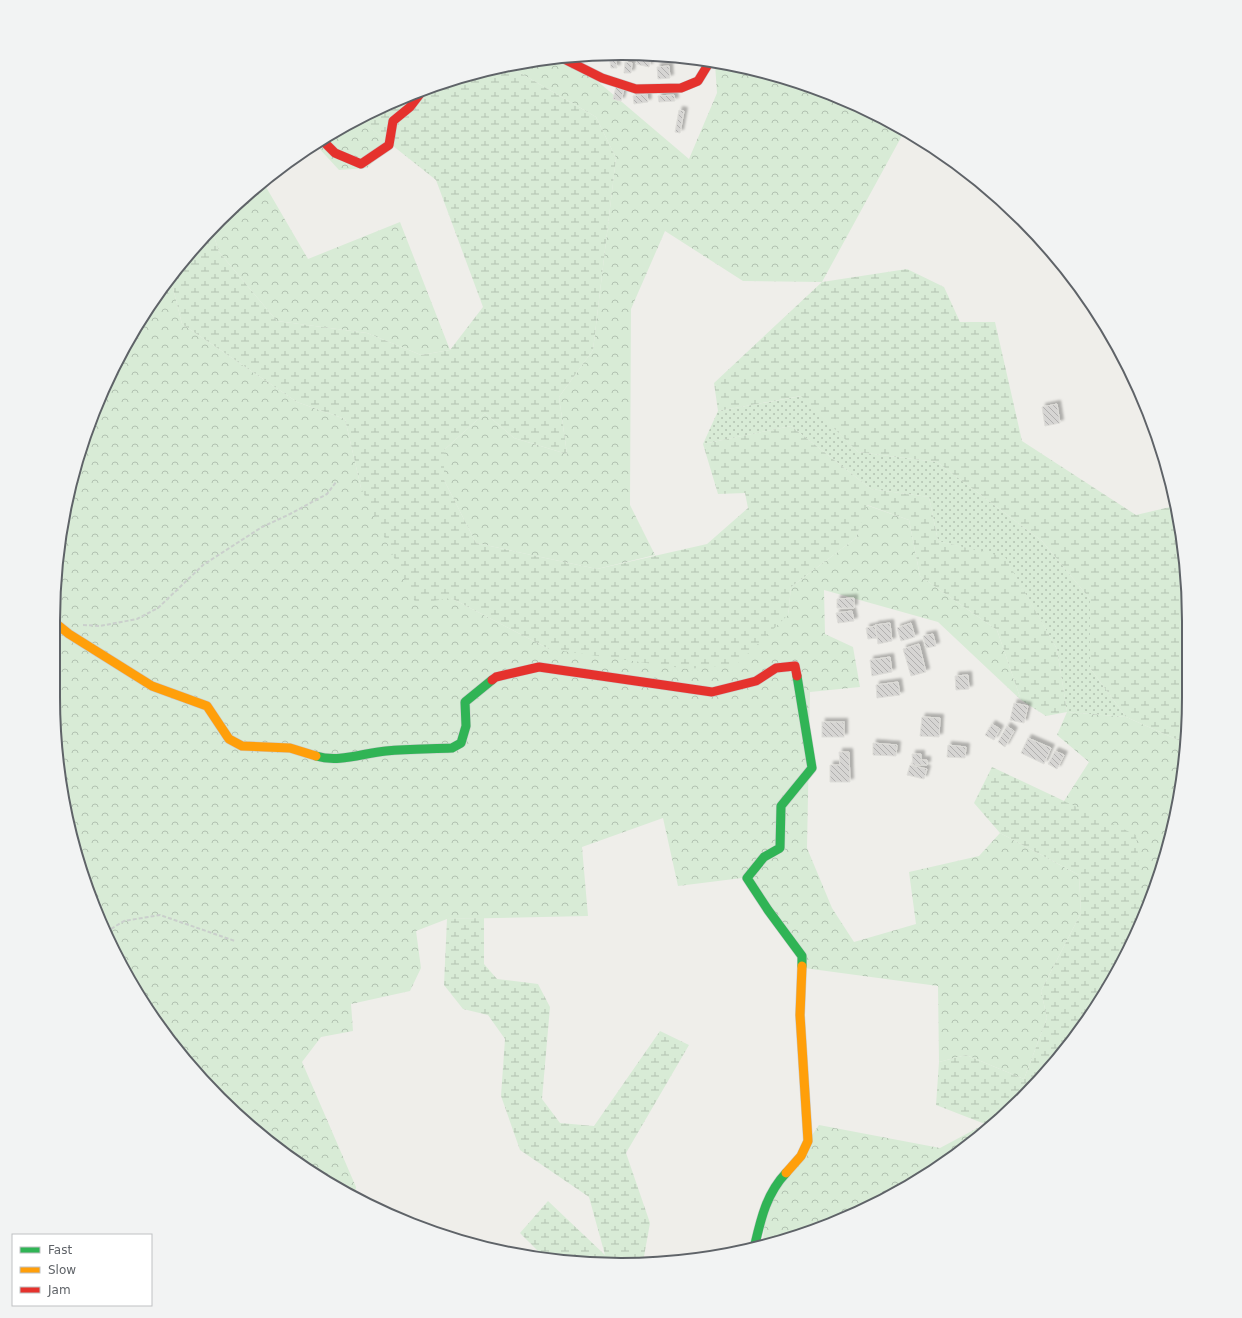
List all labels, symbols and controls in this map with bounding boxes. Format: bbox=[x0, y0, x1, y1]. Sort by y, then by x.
legend bbox=[12, 1234, 152, 1306]
text: Fast bbox=[48, 1243, 72, 1257]
text: Slow bbox=[48, 1263, 76, 1277]
text: Jam bbox=[47, 1283, 71, 1297]

